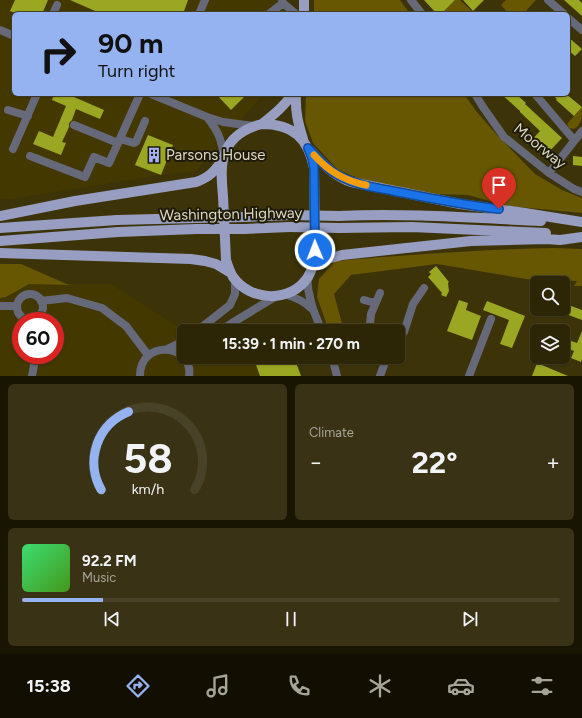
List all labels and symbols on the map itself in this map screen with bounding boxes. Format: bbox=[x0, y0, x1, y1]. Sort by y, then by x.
street label: Moorway bbox=[510, 119, 570, 173]
building icon: Parsons House bbox=[145, 146, 163, 164]
place label: Parsons House bbox=[166, 146, 266, 164]
pin bbox=[482, 168, 516, 209]
street label: Washington Highway bbox=[160, 204, 303, 224]
position arrow bbox=[294, 229, 336, 271]
speed limit sign: 60 bbox=[12, 312, 64, 364]

